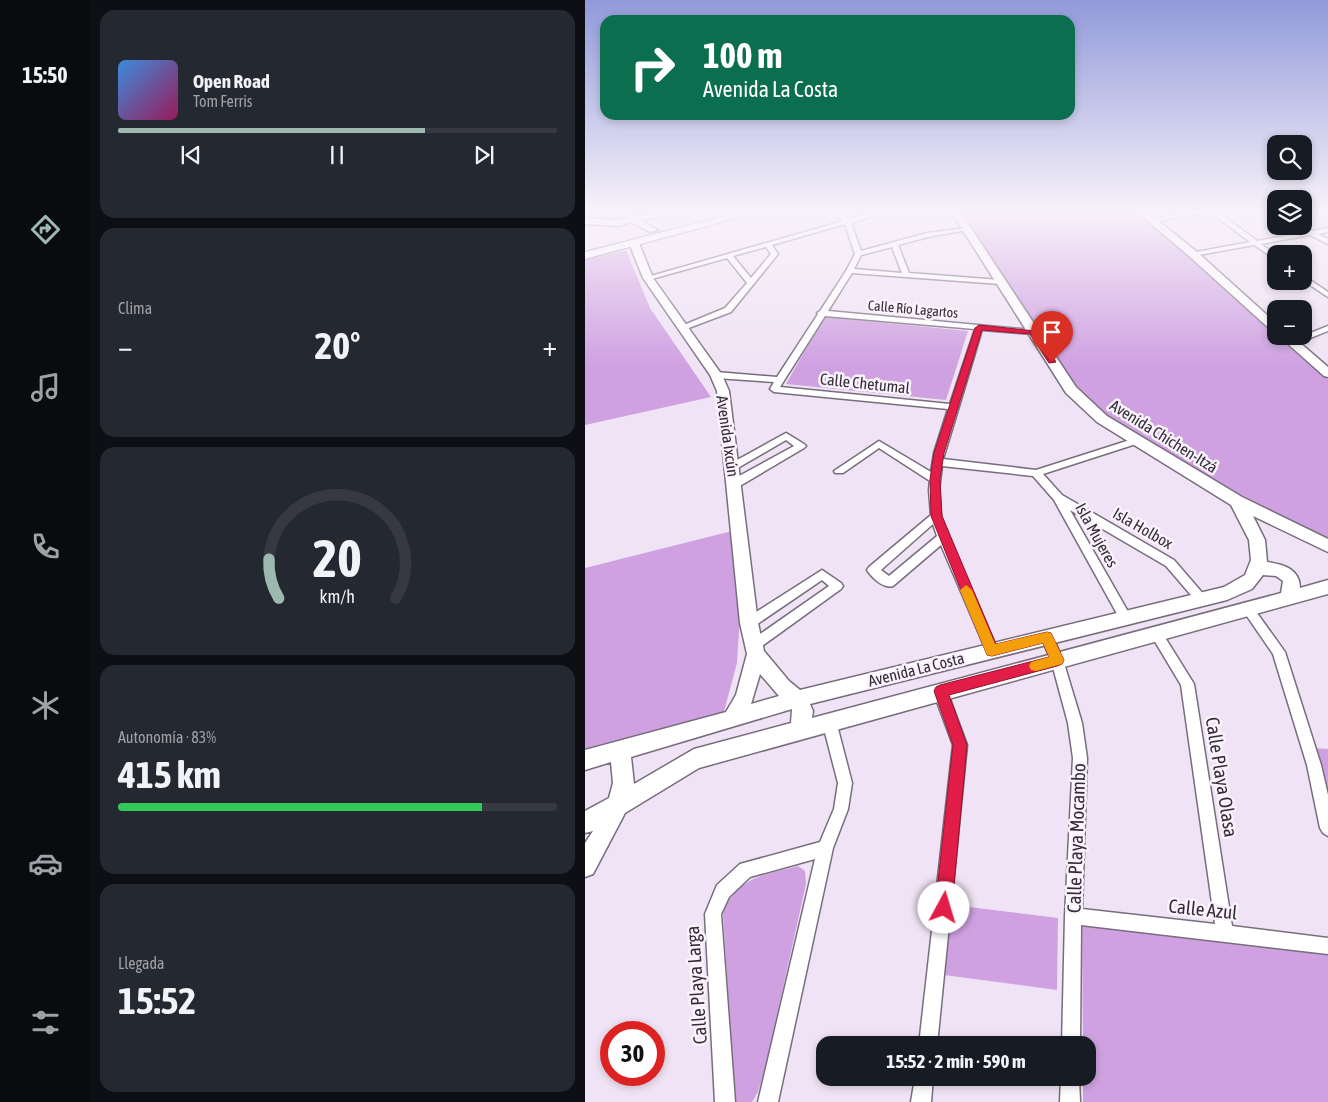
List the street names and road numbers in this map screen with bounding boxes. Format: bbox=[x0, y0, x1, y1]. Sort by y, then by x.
street label: Calle Río Lagartos bbox=[867, 297, 959, 321]
street label: Calle Chetumal bbox=[819, 369, 912, 397]
street label: Avenida Ixcún bbox=[713, 394, 743, 478]
street label: Avenida Chichen-Itzá bbox=[1107, 396, 1221, 476]
street label: Isla Mujeres bbox=[1071, 500, 1122, 571]
street label: Isla Holbox bbox=[1110, 504, 1177, 553]
street label: Avenida La Costa bbox=[866, 648, 966, 690]
street label: Calle Playa Olasa bbox=[1202, 715, 1242, 839]
street label: Calle Playa Mocambo bbox=[1062, 763, 1090, 913]
street label: Calle Azul bbox=[1168, 894, 1238, 924]
street label: Calle Playa Larga bbox=[681, 925, 711, 1045]

